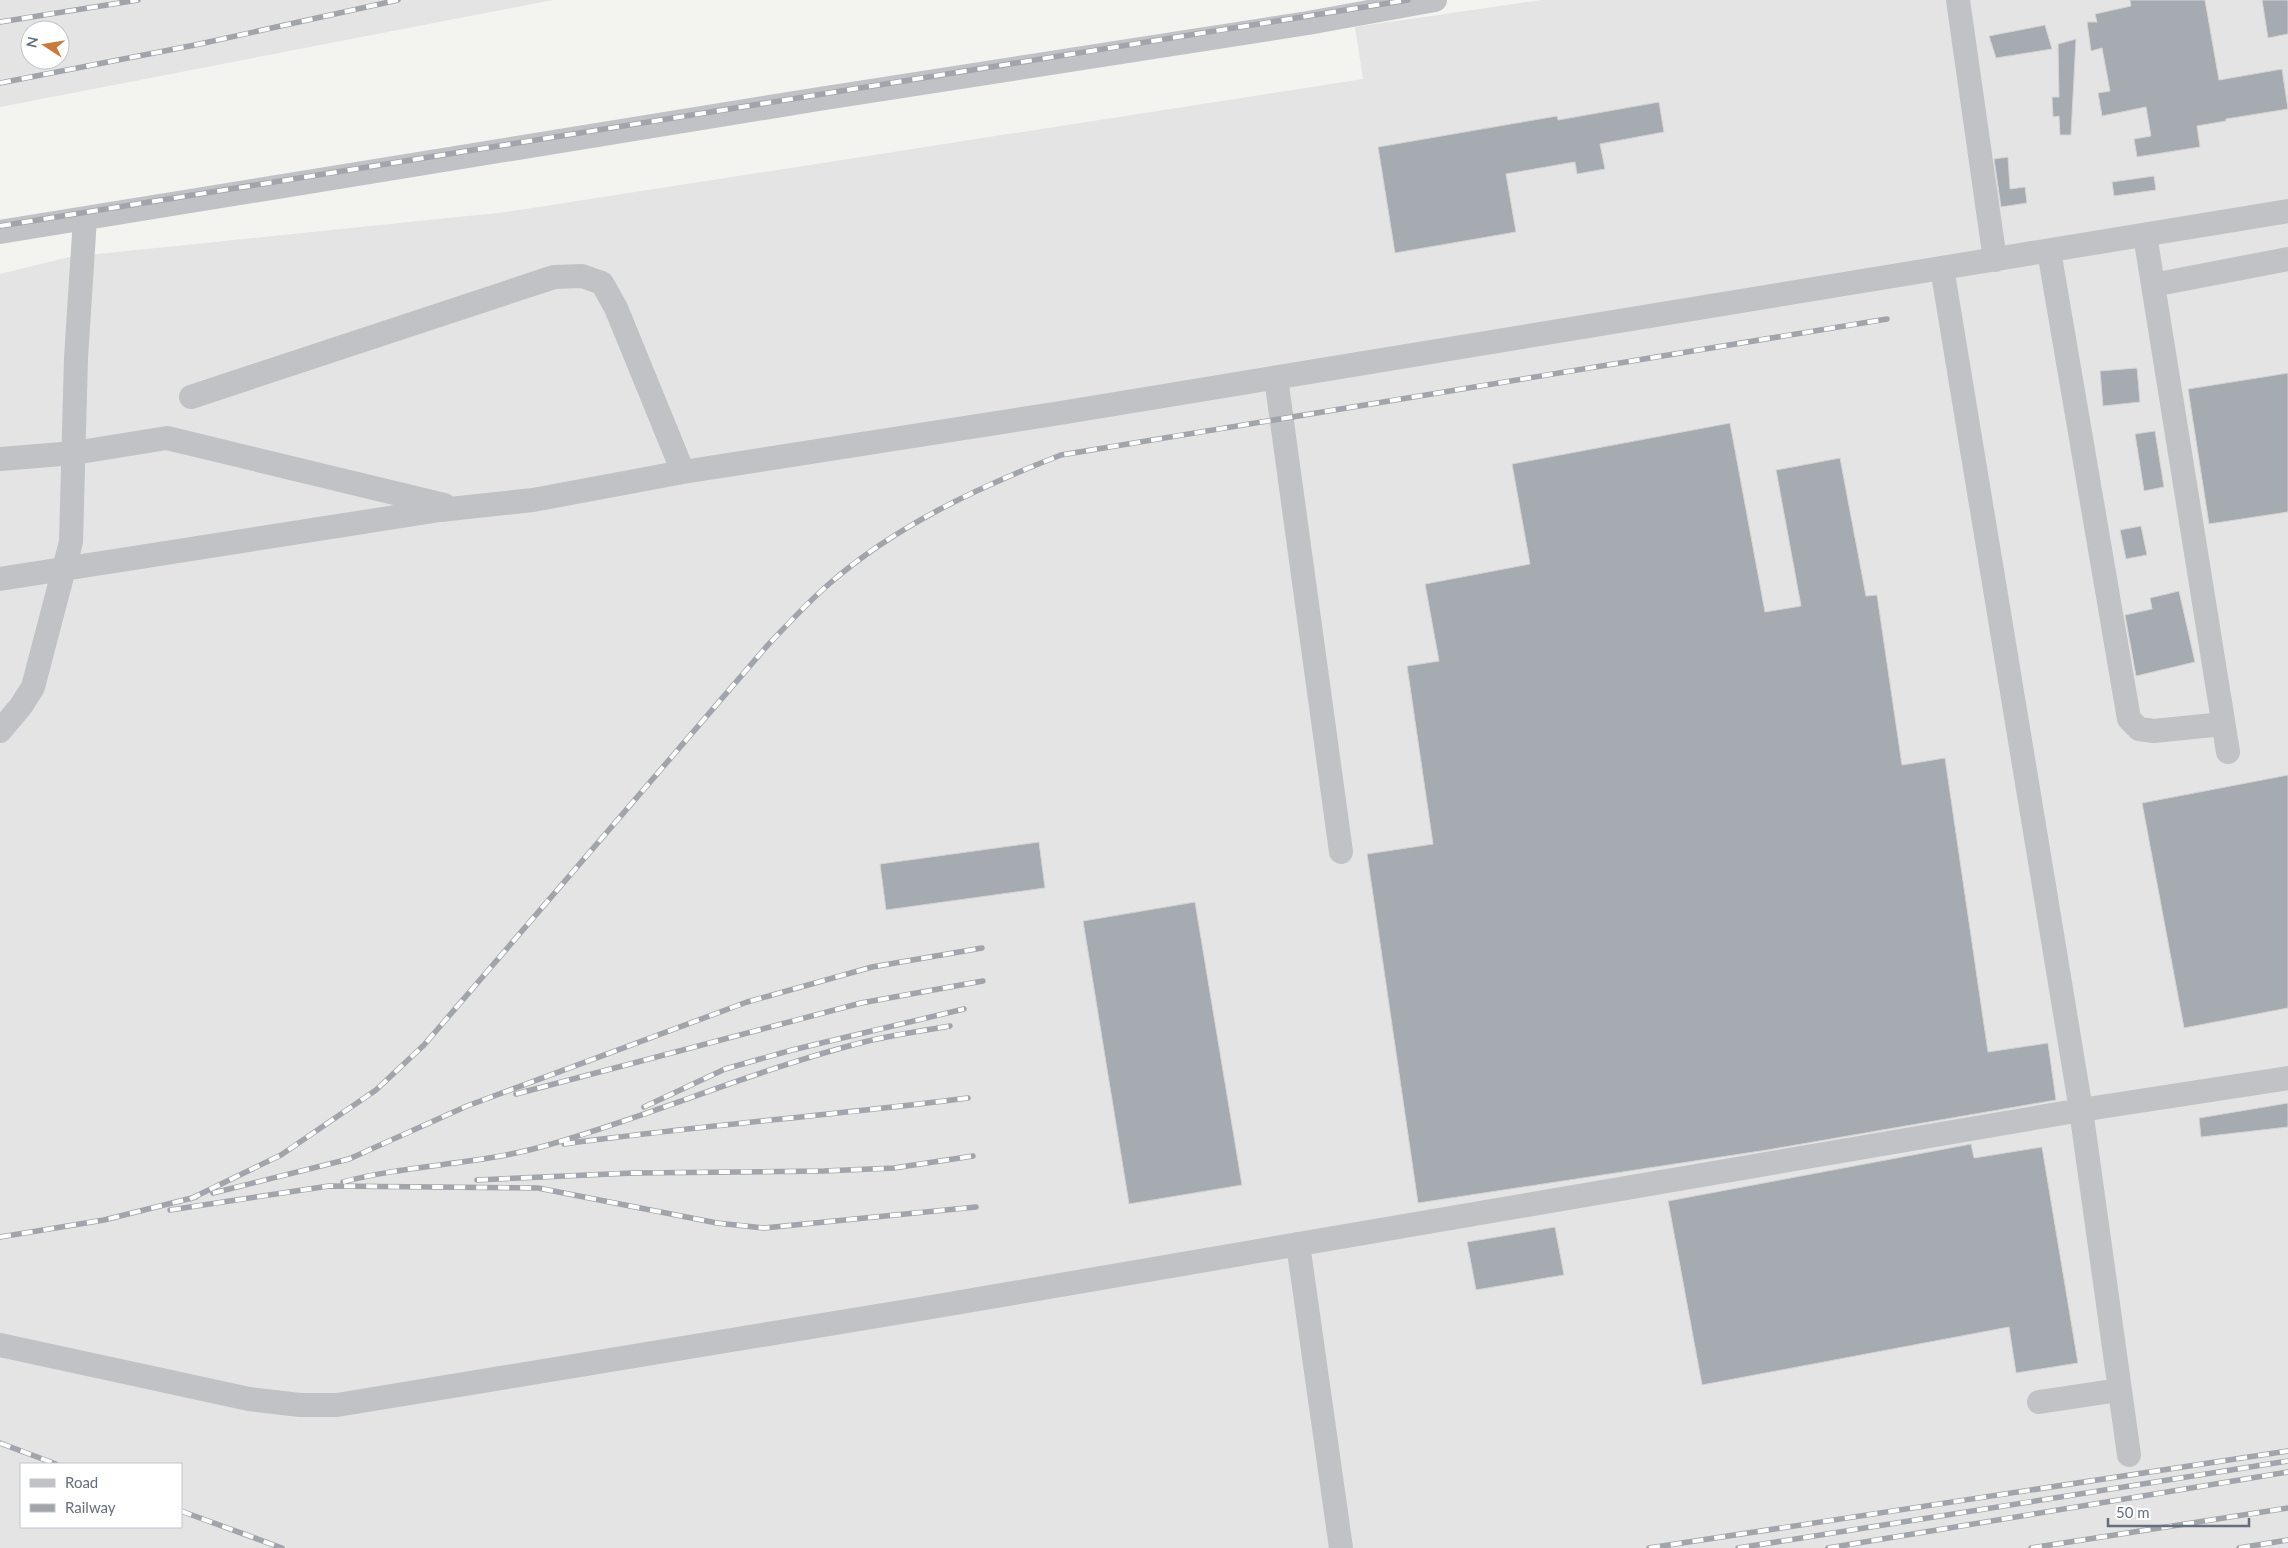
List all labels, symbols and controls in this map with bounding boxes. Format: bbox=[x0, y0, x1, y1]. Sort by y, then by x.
north arrow bbox=[20, 20, 70, 70]
text: N bbox=[22, 35, 41, 49]
legend bbox=[20, 1463, 182, 1528]
text: Road bbox=[65, 1473, 98, 1491]
scale bar bbox=[2108, 1496, 2249, 1528]
text: Railway bbox=[65, 1498, 116, 1516]
text: 50 m bbox=[2116, 1503, 2150, 1521]

